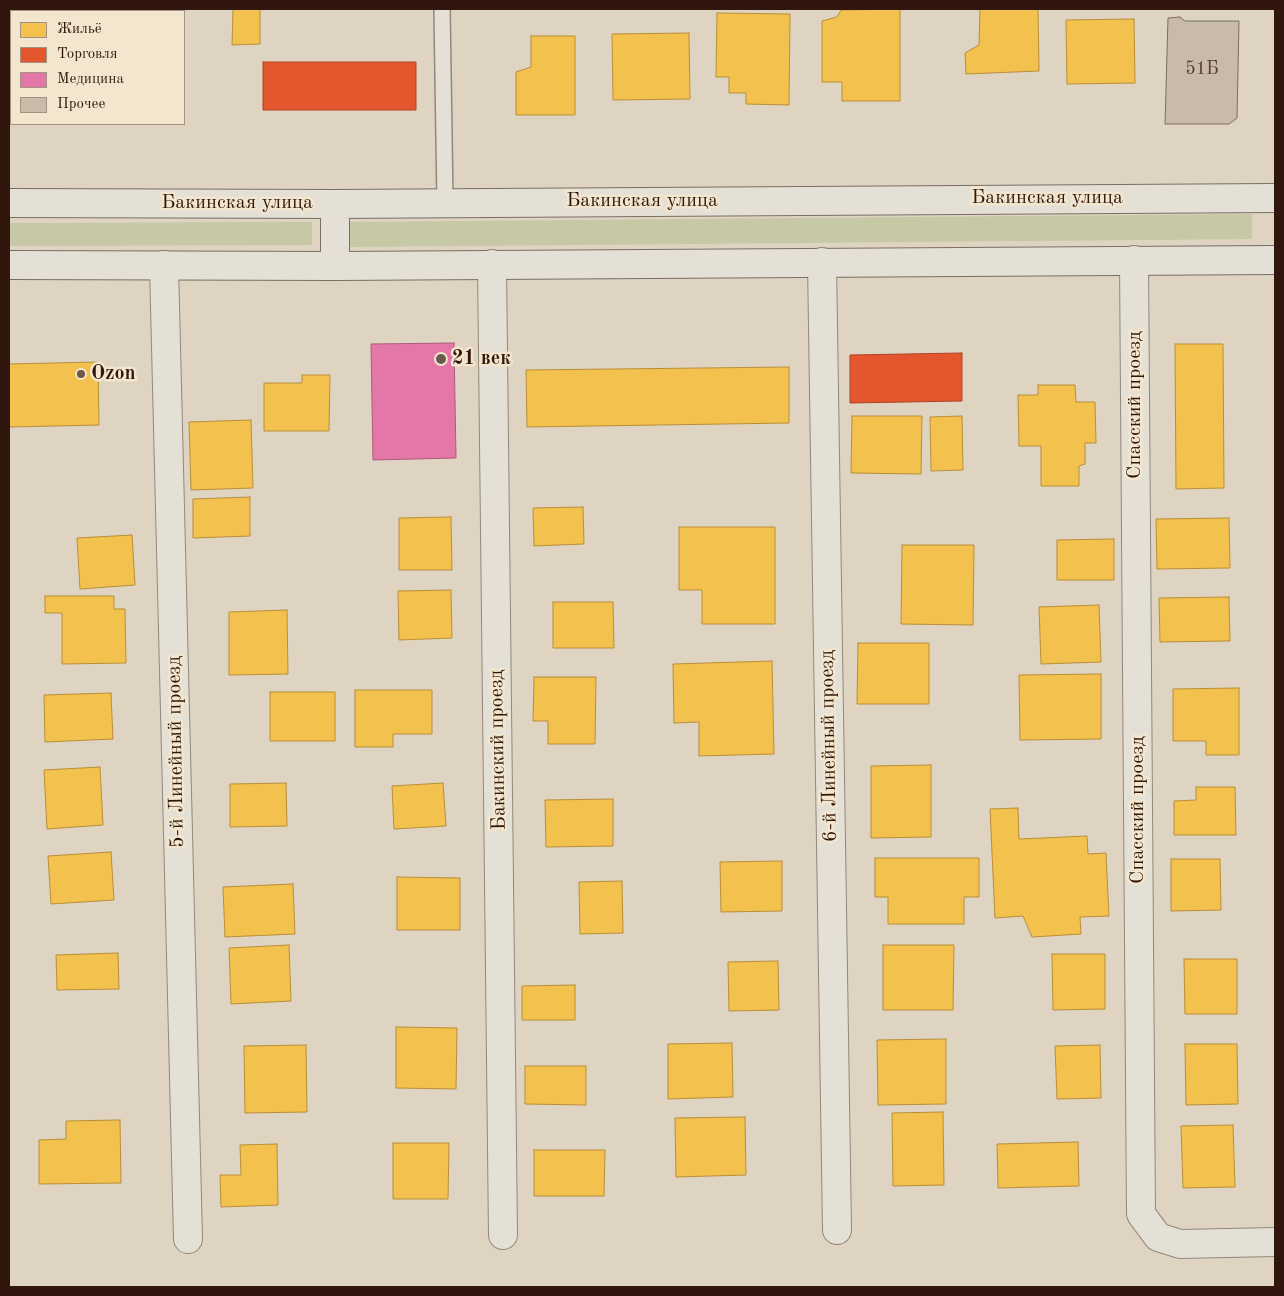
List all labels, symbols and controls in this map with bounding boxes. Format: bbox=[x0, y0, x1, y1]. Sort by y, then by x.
legend bbox=[10, 10, 185, 125]
text: Жильё bbox=[57, 22, 102, 37]
text: Торговля bbox=[57, 47, 118, 62]
house number: 51Б bbox=[1185, 58, 1219, 80]
text: Медицина bbox=[57, 72, 124, 87]
text: Прочее bbox=[57, 97, 105, 112]
street label: Бакинская улица bbox=[971, 186, 1123, 210]
street label: Бакинская улица bbox=[566, 189, 718, 213]
street label: Бакинская улица bbox=[161, 191, 313, 215]
street label: Спасский проезд bbox=[1123, 331, 1147, 479]
place label: 21 век bbox=[452, 347, 511, 371]
marker: 21 век bbox=[434, 352, 448, 366]
place label: Ozon bbox=[91, 362, 136, 386]
marker: Ozon bbox=[75, 368, 87, 380]
street label: 6-й Линейный проезд bbox=[815, 650, 843, 842]
street label: 5-й Линейный проезд bbox=[162, 656, 190, 848]
street label: Бакинский проезд bbox=[485, 670, 511, 830]
street label: Спасский проезд bbox=[1126, 736, 1150, 884]

